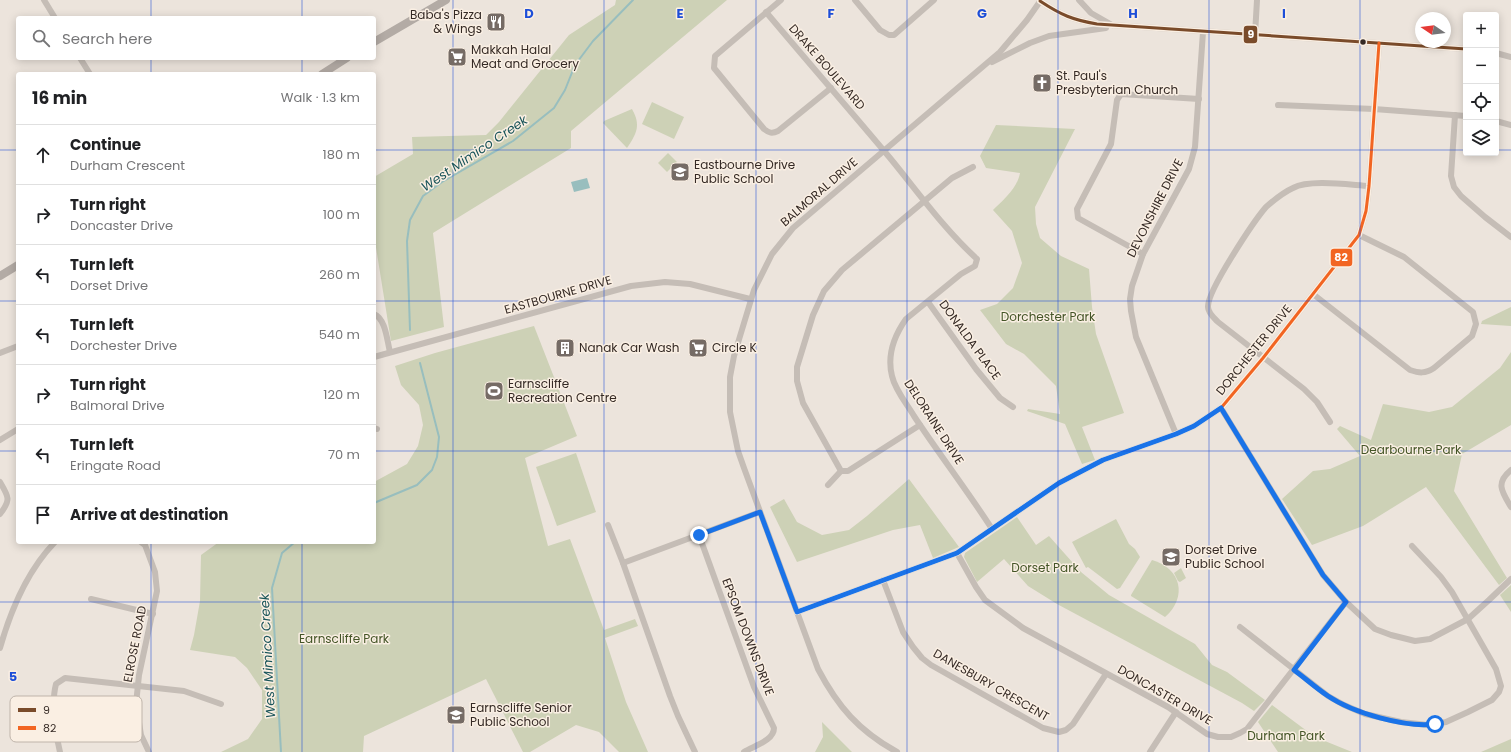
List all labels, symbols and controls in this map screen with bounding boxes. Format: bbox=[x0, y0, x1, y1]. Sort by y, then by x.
text: D bbox=[524, 4, 534, 23]
text: E bbox=[676, 4, 684, 23]
text: F bbox=[827, 4, 835, 23]
text: G bbox=[977, 4, 987, 23]
text: H bbox=[1128, 4, 1138, 23]
text: I bbox=[1282, 4, 1286, 23]
place label: Baba's Pizza & Wings bbox=[410, 6, 482, 37]
restaurant icon: Baba's Pizza & Wings bbox=[485, 11, 507, 33]
north arrow bbox=[1415, 12, 1451, 48]
map controls bbox=[1463, 12, 1499, 156]
button: + bbox=[1463, 12, 1499, 48]
search box bbox=[16, 16, 376, 60]
street label: DRAKE BOULEVARD bbox=[785, 20, 869, 113]
line badge: 9 bbox=[1243, 25, 1258, 44]
text: 9 bbox=[1248, 26, 1255, 42]
icon: search bbox=[30, 27, 52, 49]
text: Search here bbox=[62, 28, 152, 49]
unlabelled marker bbox=[1358, 37, 1368, 47]
place label: Makkah Halal Meat and Grocery bbox=[471, 41, 579, 72]
supermarket icon: Makkah Halal Meat and Grocery bbox=[446, 46, 468, 68]
button: − bbox=[1463, 48, 1499, 84]
place label: St. Paul's Presbyterian Church bbox=[1056, 67, 1178, 98]
church icon: St. Paul's Presbyterian Church bbox=[1031, 72, 1053, 94]
button: locate bbox=[1463, 84, 1499, 120]
text: 16 min bbox=[32, 86, 87, 110]
text: Walk · 1.3 km bbox=[281, 88, 360, 107]
water label: West Mimico Creek bbox=[417, 110, 532, 196]
button: layers bbox=[1463, 120, 1499, 156]
text: Continue bbox=[70, 134, 141, 155]
icon: ahead bbox=[32, 144, 54, 166]
text: 180 m bbox=[323, 145, 360, 164]
street label: BALMORAL DRIVE bbox=[776, 153, 861, 230]
text: Durham Crescent bbox=[70, 156, 185, 175]
place label: Eastbourne Drive Public School bbox=[694, 156, 795, 187]
street label: DEVONSHIRE DRIVE bbox=[1122, 156, 1187, 260]
school or university icon: Eastbourne Drive Public School bbox=[669, 161, 691, 183]
text: Turn right bbox=[70, 194, 146, 215]
icon: right bbox=[32, 204, 54, 226]
text: 100 m bbox=[323, 205, 360, 224]
text: Doncaster Drive bbox=[70, 216, 173, 235]
line badge: 82 bbox=[1330, 248, 1353, 267]
text: 82 bbox=[1334, 249, 1348, 265]
text: Turn left bbox=[70, 254, 134, 275]
icon: left bbox=[32, 264, 54, 286]
text: 260 m bbox=[319, 265, 360, 284]
street label: EASTBOURNE DRIVE bbox=[502, 271, 613, 318]
text: Dorset Drive bbox=[70, 276, 148, 295]
street label: DONALDA PLACE bbox=[936, 296, 1005, 383]
street label: DORCHESTER DRIVE bbox=[1212, 301, 1296, 399]
park label: Dorchester Park bbox=[1001, 308, 1096, 325]
text: Turn left bbox=[70, 314, 134, 335]
icon: left bbox=[32, 324, 54, 346]
text: 540 m bbox=[319, 325, 360, 344]
text: Dorchester Drive bbox=[70, 336, 177, 355]
building icon: Nanak Car Wash bbox=[554, 337, 576, 359]
supermarket icon: Circle K bbox=[687, 337, 709, 359]
place label: Nanak Car Wash bbox=[579, 339, 680, 356]
place label: Circle K bbox=[712, 339, 757, 356]
text: Turn right bbox=[70, 374, 146, 395]
place label: Earnscliffe Recreation Centre bbox=[508, 375, 617, 406]
street label: DELORAINE DRIVE bbox=[900, 376, 968, 468]
sports icon: Earnscliffe Recreation Centre bbox=[483, 380, 505, 402]
icon: right bbox=[32, 384, 54, 406]
text: 120 m bbox=[323, 385, 360, 404]
text: Balmoral Drive bbox=[70, 396, 165, 415]
text: Turn left bbox=[70, 434, 134, 455]
park label: Dearbourne Park bbox=[1361, 441, 1462, 458]
icon: left bbox=[32, 444, 54, 466]
text: 70 m bbox=[328, 445, 360, 464]
text: Eringate Road bbox=[70, 456, 161, 475]
icon: arrive bbox=[32, 504, 54, 526]
text: Arrive at destination bbox=[70, 504, 228, 525]
route end bbox=[690, 526, 708, 544]
place label: Dorset Drive Public School bbox=[1185, 541, 1265, 572]
school or university icon: Dorset Drive Public School bbox=[1160, 546, 1182, 568]
park label: Dorset Park bbox=[1011, 559, 1080, 576]
street label: EPSOM DOWNS DRIVE bbox=[718, 576, 779, 698]
water label: West Mimico Creek bbox=[255, 592, 280, 719]
street label: ELROSE ROAD bbox=[119, 604, 150, 684]
park label: Earnscliffe Park bbox=[299, 630, 390, 647]
street label: DANESBURY CRESCENT bbox=[930, 644, 1053, 725]
street label: DONCASTER DRIVE bbox=[1115, 660, 1216, 729]
text: 5 bbox=[9, 667, 17, 686]
legend bbox=[10, 696, 142, 742]
place label: Earnscliffe Senior Public School bbox=[470, 699, 572, 730]
text: 9 bbox=[43, 702, 50, 718]
school or university icon: Earnscliffe Senior Public School bbox=[445, 704, 467, 726]
route start bbox=[1426, 715, 1444, 733]
text: 82 bbox=[43, 720, 56, 736]
park label: Durham Park bbox=[1247, 727, 1326, 744]

